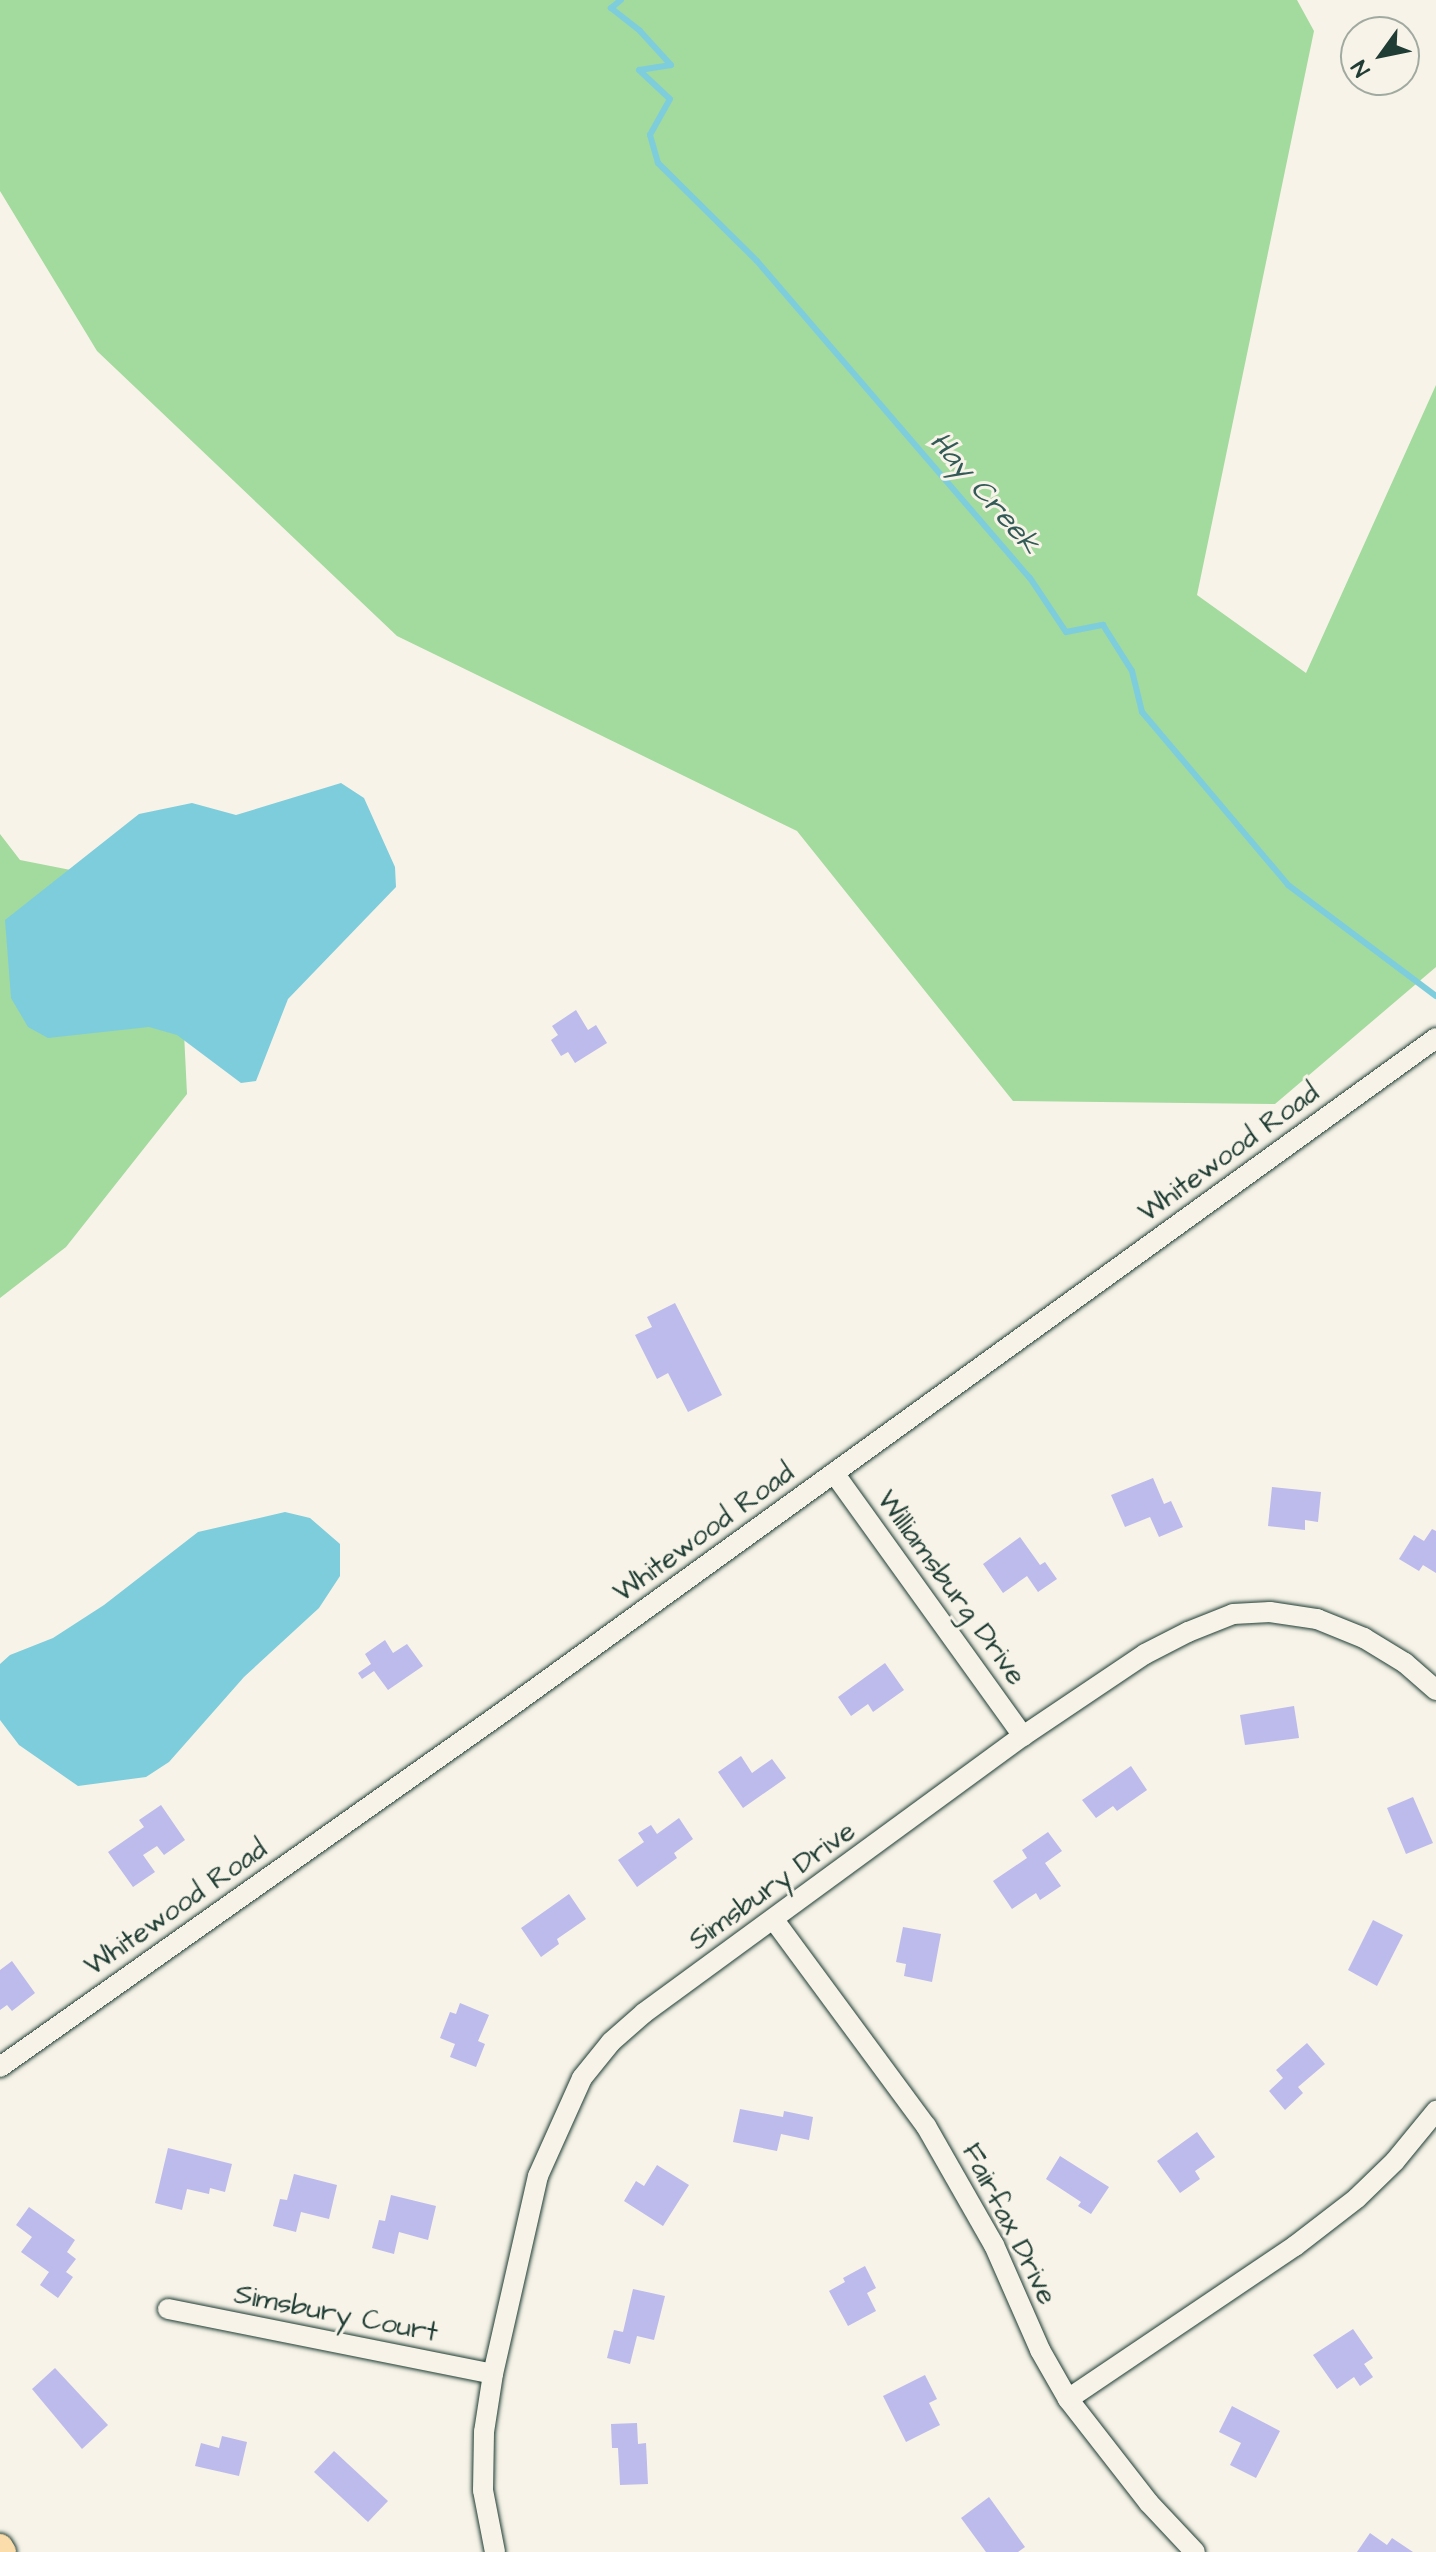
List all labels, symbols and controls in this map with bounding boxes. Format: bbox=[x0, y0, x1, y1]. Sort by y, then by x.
north arrow bbox=[1340, 16, 1420, 96]
text: N bbox=[1344, 54, 1378, 82]
water label: Hay Creek bbox=[922, 424, 1048, 562]
street label: Whitewood Road bbox=[1132, 1076, 1326, 1230]
street label: Whitewood Road bbox=[607, 1456, 801, 1610]
street label: Williamsburg Drive bbox=[869, 1484, 1033, 1692]
street label: Simsbury Drive bbox=[682, 1814, 862, 1958]
street label: Whitewood Road bbox=[78, 1833, 274, 1983]
street label: Fairfax Drive bbox=[954, 2138, 1064, 2310]
street label: Simsbury Court bbox=[231, 2278, 441, 2350]

